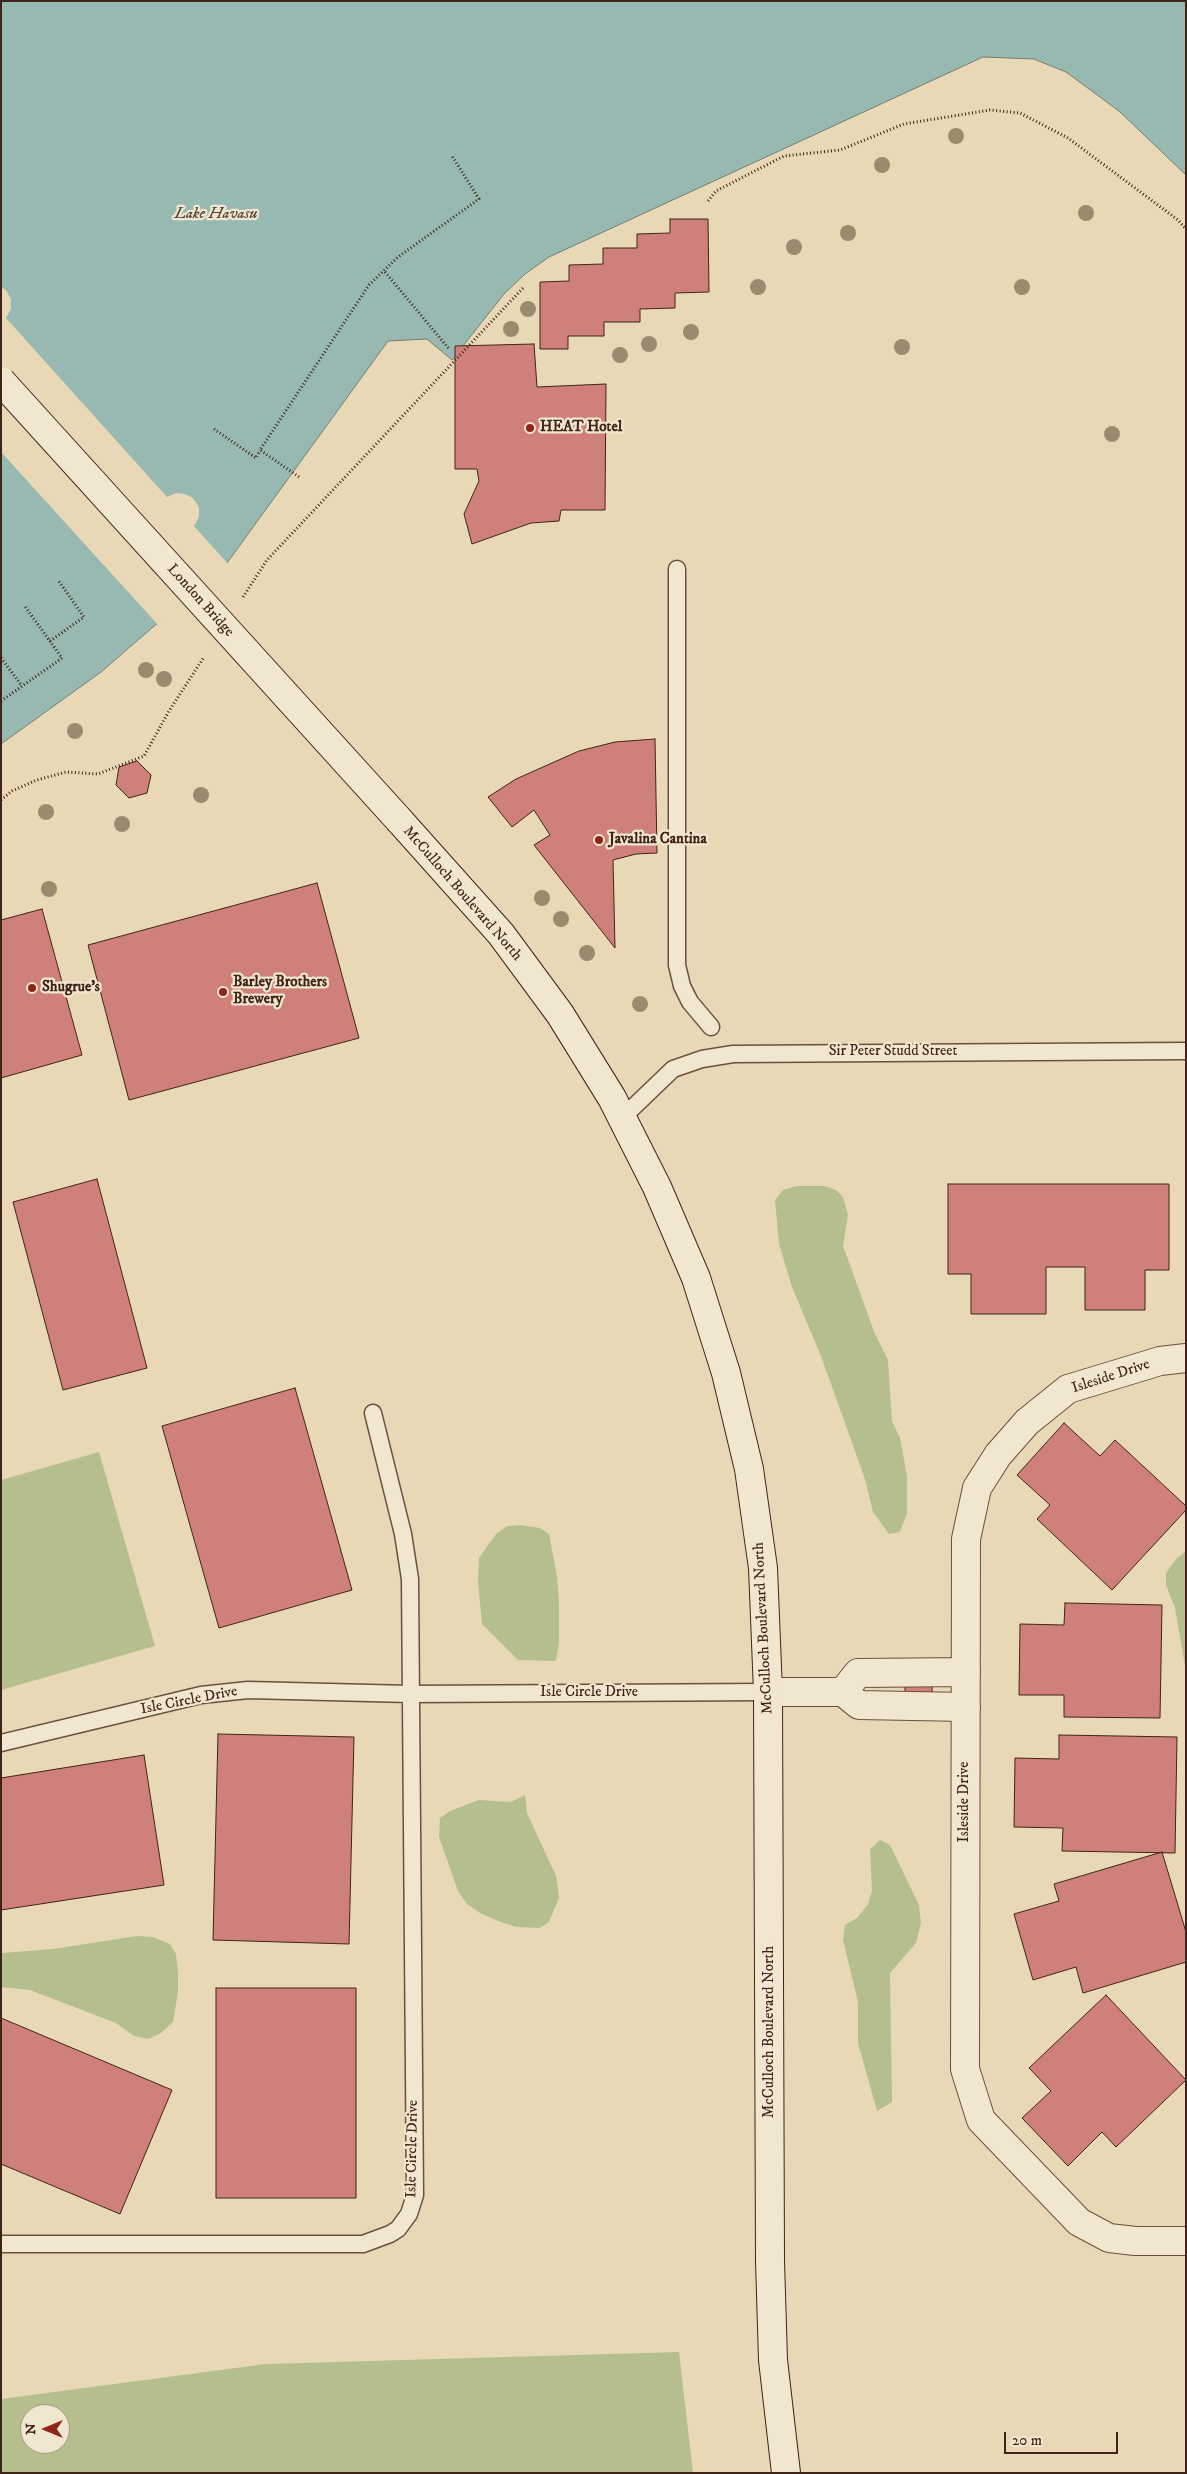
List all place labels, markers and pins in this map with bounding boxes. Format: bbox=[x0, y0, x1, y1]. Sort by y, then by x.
place label: HEAT Hotel bbox=[540, 419, 622, 437]
marker: HEAT Hotel bbox=[524, 422, 536, 434]
place label: Javalina Cantina bbox=[609, 831, 707, 849]
marker: Javalina Cantina bbox=[593, 834, 605, 846]
place label: Barley Brothers Brewery bbox=[233, 974, 327, 1009]
place label: Shugrue's bbox=[42, 979, 100, 997]
marker: Shugrue's bbox=[26, 982, 38, 994]
marker: Barley Brothers Brewery bbox=[217, 986, 229, 998]

